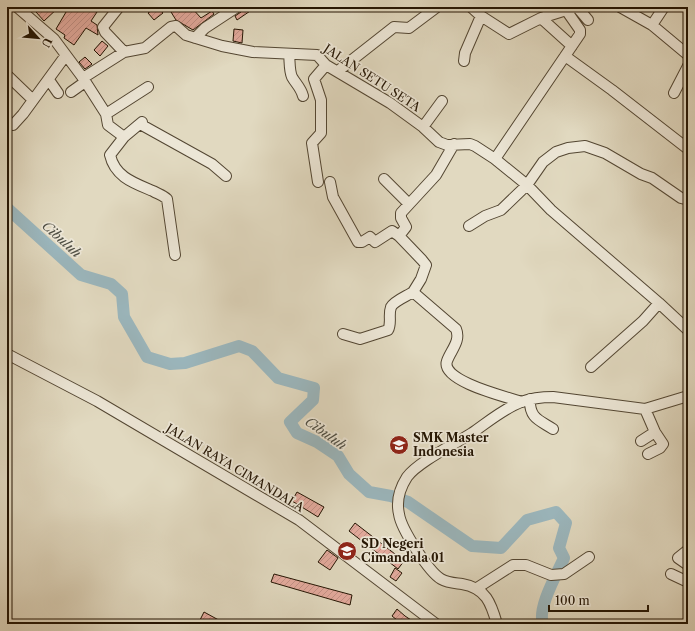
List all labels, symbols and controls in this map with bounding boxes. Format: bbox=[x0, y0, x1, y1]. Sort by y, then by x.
north arrow bbox=[18, 18, 58, 58]
text: U bbox=[39, 35, 55, 50]
street label: JALAN SETU SETA bbox=[319, 40, 424, 115]
water label: Cibuluh bbox=[39, 217, 85, 261]
water label: Cibuluh bbox=[302, 413, 350, 453]
street label: JALAN RAYA CIMANDALA bbox=[162, 419, 308, 515]
place label: SMK Master Indonesia bbox=[413, 430, 489, 459]
school or university icon: SMK Master Indonesia bbox=[388, 434, 410, 456]
place label: SD Negeri Cimandala 01 bbox=[361, 536, 445, 565]
school or university icon: SD Negeri Cimandala 01 bbox=[336, 540, 358, 562]
scale bar bbox=[549, 587, 648, 613]
text: 100 m bbox=[555, 593, 590, 608]

